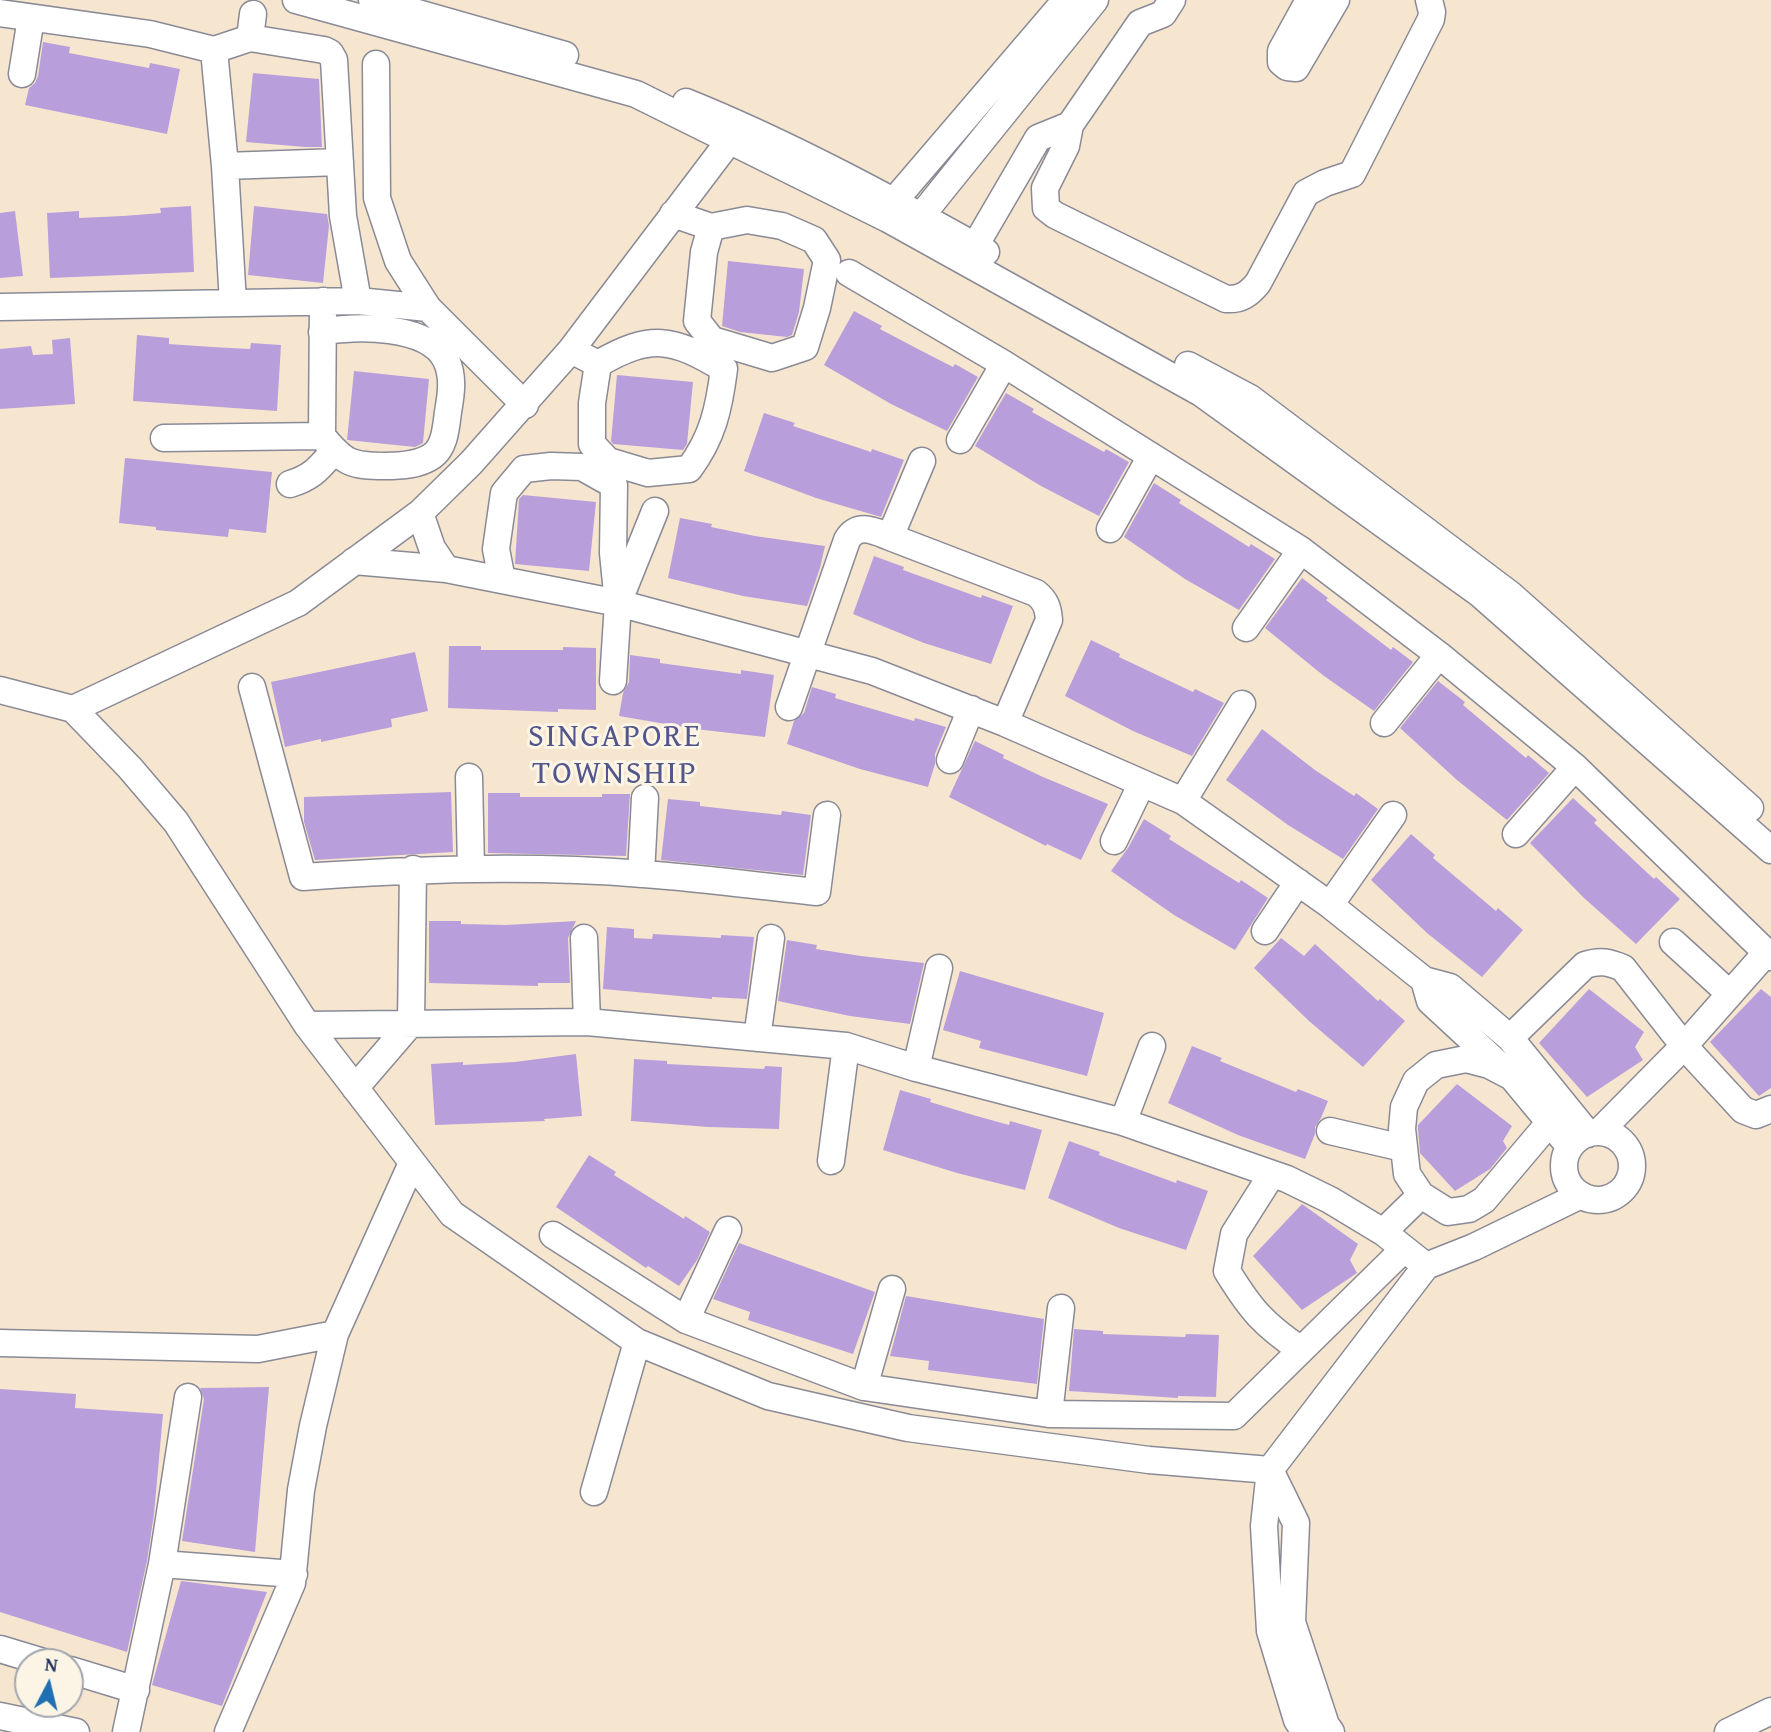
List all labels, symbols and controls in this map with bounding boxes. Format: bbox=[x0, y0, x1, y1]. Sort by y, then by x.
district label: SINGAPORE TOWNSHIP bbox=[529, 719, 701, 794]
north arrow bbox=[14, 1648, 84, 1718]
text: N bbox=[43, 1649, 59, 1679]

